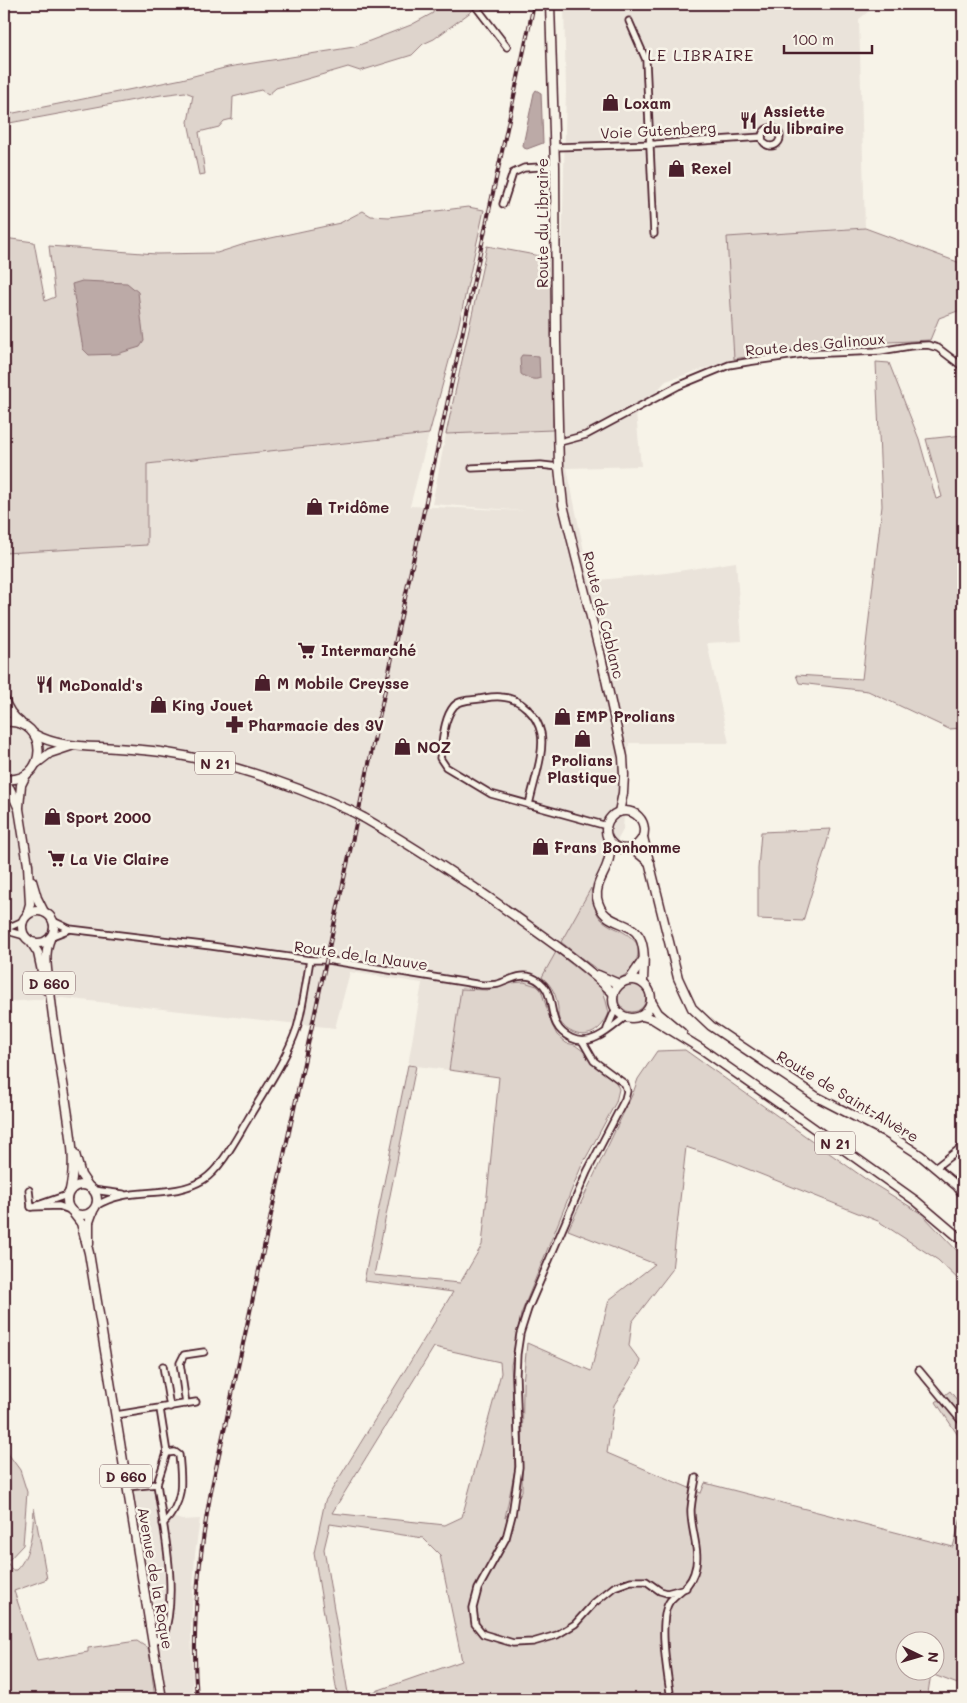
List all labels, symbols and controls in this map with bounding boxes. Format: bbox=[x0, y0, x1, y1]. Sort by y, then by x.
scale bar bbox=[784, 22, 872, 54]
text: 100 m bbox=[792, 29, 834, 49]
district label: LE LIBRAIRE bbox=[648, 44, 754, 65]
shop icon: Loxam bbox=[600, 93, 620, 113]
place label: Loxam bbox=[624, 93, 671, 113]
place label: Assiette du libraire bbox=[763, 101, 844, 138]
restaurant icon: Assiette du libraire bbox=[739, 110, 759, 130]
street label: Voie Gutenberg bbox=[600, 117, 717, 143]
street label: Route du Libraire bbox=[532, 158, 552, 288]
shop icon: Rexel bbox=[667, 158, 687, 178]
place label: Rexel bbox=[691, 158, 731, 178]
street label: Route des Galinoux bbox=[744, 328, 886, 360]
shop icon: Tridôme bbox=[304, 497, 324, 517]
place label: Tridôme bbox=[328, 497, 389, 517]
street label: Route de Cablanc bbox=[578, 549, 630, 681]
supermarket icon: Intermarché bbox=[297, 640, 317, 660]
place label: Intermarché bbox=[321, 640, 416, 660]
shop icon: M Mobile Creysse bbox=[253, 673, 273, 693]
place label: M Mobile Creysse bbox=[277, 673, 409, 693]
restaurant icon: McDonald's bbox=[35, 675, 55, 695]
place label: McDonald's bbox=[59, 675, 143, 695]
shop icon: King Jouet bbox=[148, 695, 168, 715]
place label: King Jouet bbox=[172, 695, 253, 715]
shop icon: EMP Prolians bbox=[552, 706, 572, 726]
place label: EMP Prolians bbox=[576, 706, 675, 726]
pharmacy icon: Pharmacie des 3V bbox=[224, 715, 244, 735]
place label: Pharmacie des 3V bbox=[248, 715, 384, 735]
shop icon: Prolians Plastique bbox=[572, 729, 592, 749]
shop icon: NOZ bbox=[393, 737, 413, 757]
place label: NOZ bbox=[417, 737, 452, 757]
place label: Prolians Plastique bbox=[547, 750, 617, 787]
road number: N 21 bbox=[195, 751, 235, 774]
shop icon: Sport 2000 bbox=[42, 807, 62, 827]
place label: Sport 2000 bbox=[66, 807, 151, 827]
shop icon: Frans Bonhomme bbox=[530, 837, 550, 857]
place label: Frans Bonhomme bbox=[554, 837, 681, 857]
supermarket icon: La Vie Claire bbox=[46, 849, 66, 869]
place label: La Vie Claire bbox=[70, 849, 169, 869]
street label: Route de la Nauve bbox=[293, 936, 429, 974]
road number: D 660 bbox=[23, 971, 75, 994]
street label: Route de Saint-Alvère bbox=[773, 1046, 923, 1146]
road number: N 21 bbox=[815, 1132, 855, 1154]
road number: D 660 bbox=[100, 1464, 152, 1488]
street label: Avenue de la Roque bbox=[134, 1505, 178, 1651]
north arrow bbox=[894, 1630, 944, 1680]
text: N bbox=[924, 1651, 943, 1663]

